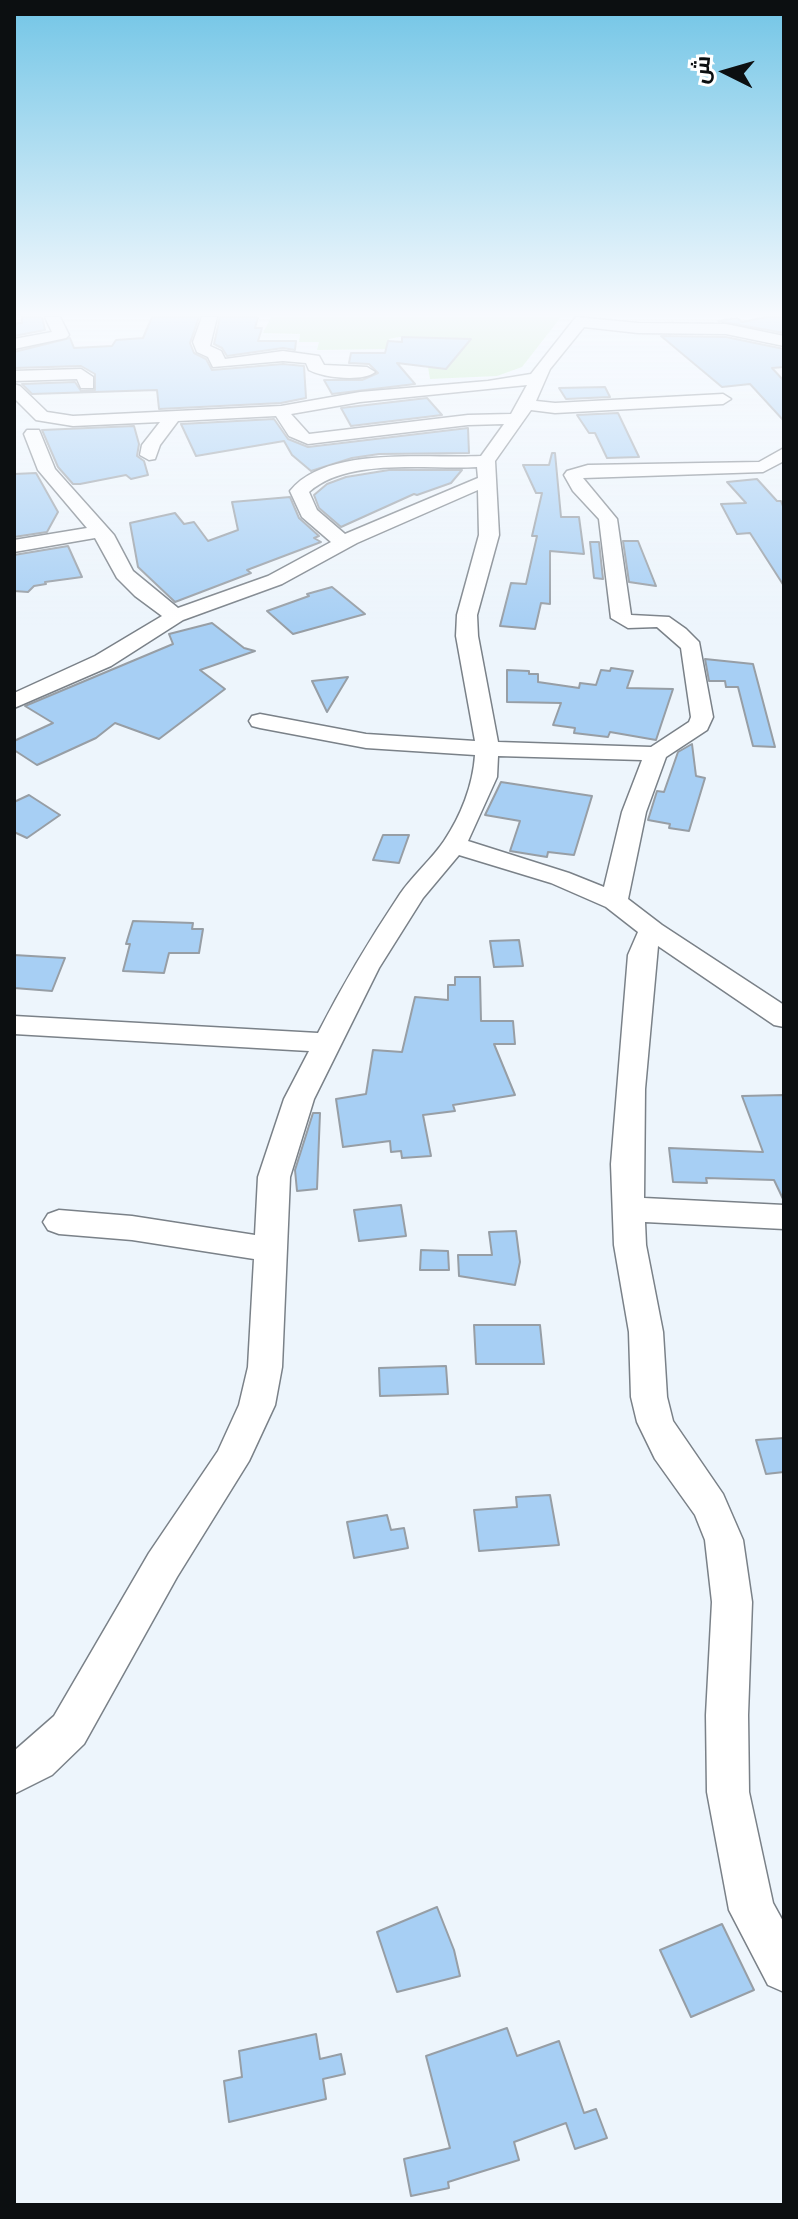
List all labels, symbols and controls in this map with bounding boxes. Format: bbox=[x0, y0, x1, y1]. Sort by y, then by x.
north arrow bbox=[686, 32, 766, 112]
text: ش bbox=[688, 55, 715, 85]

